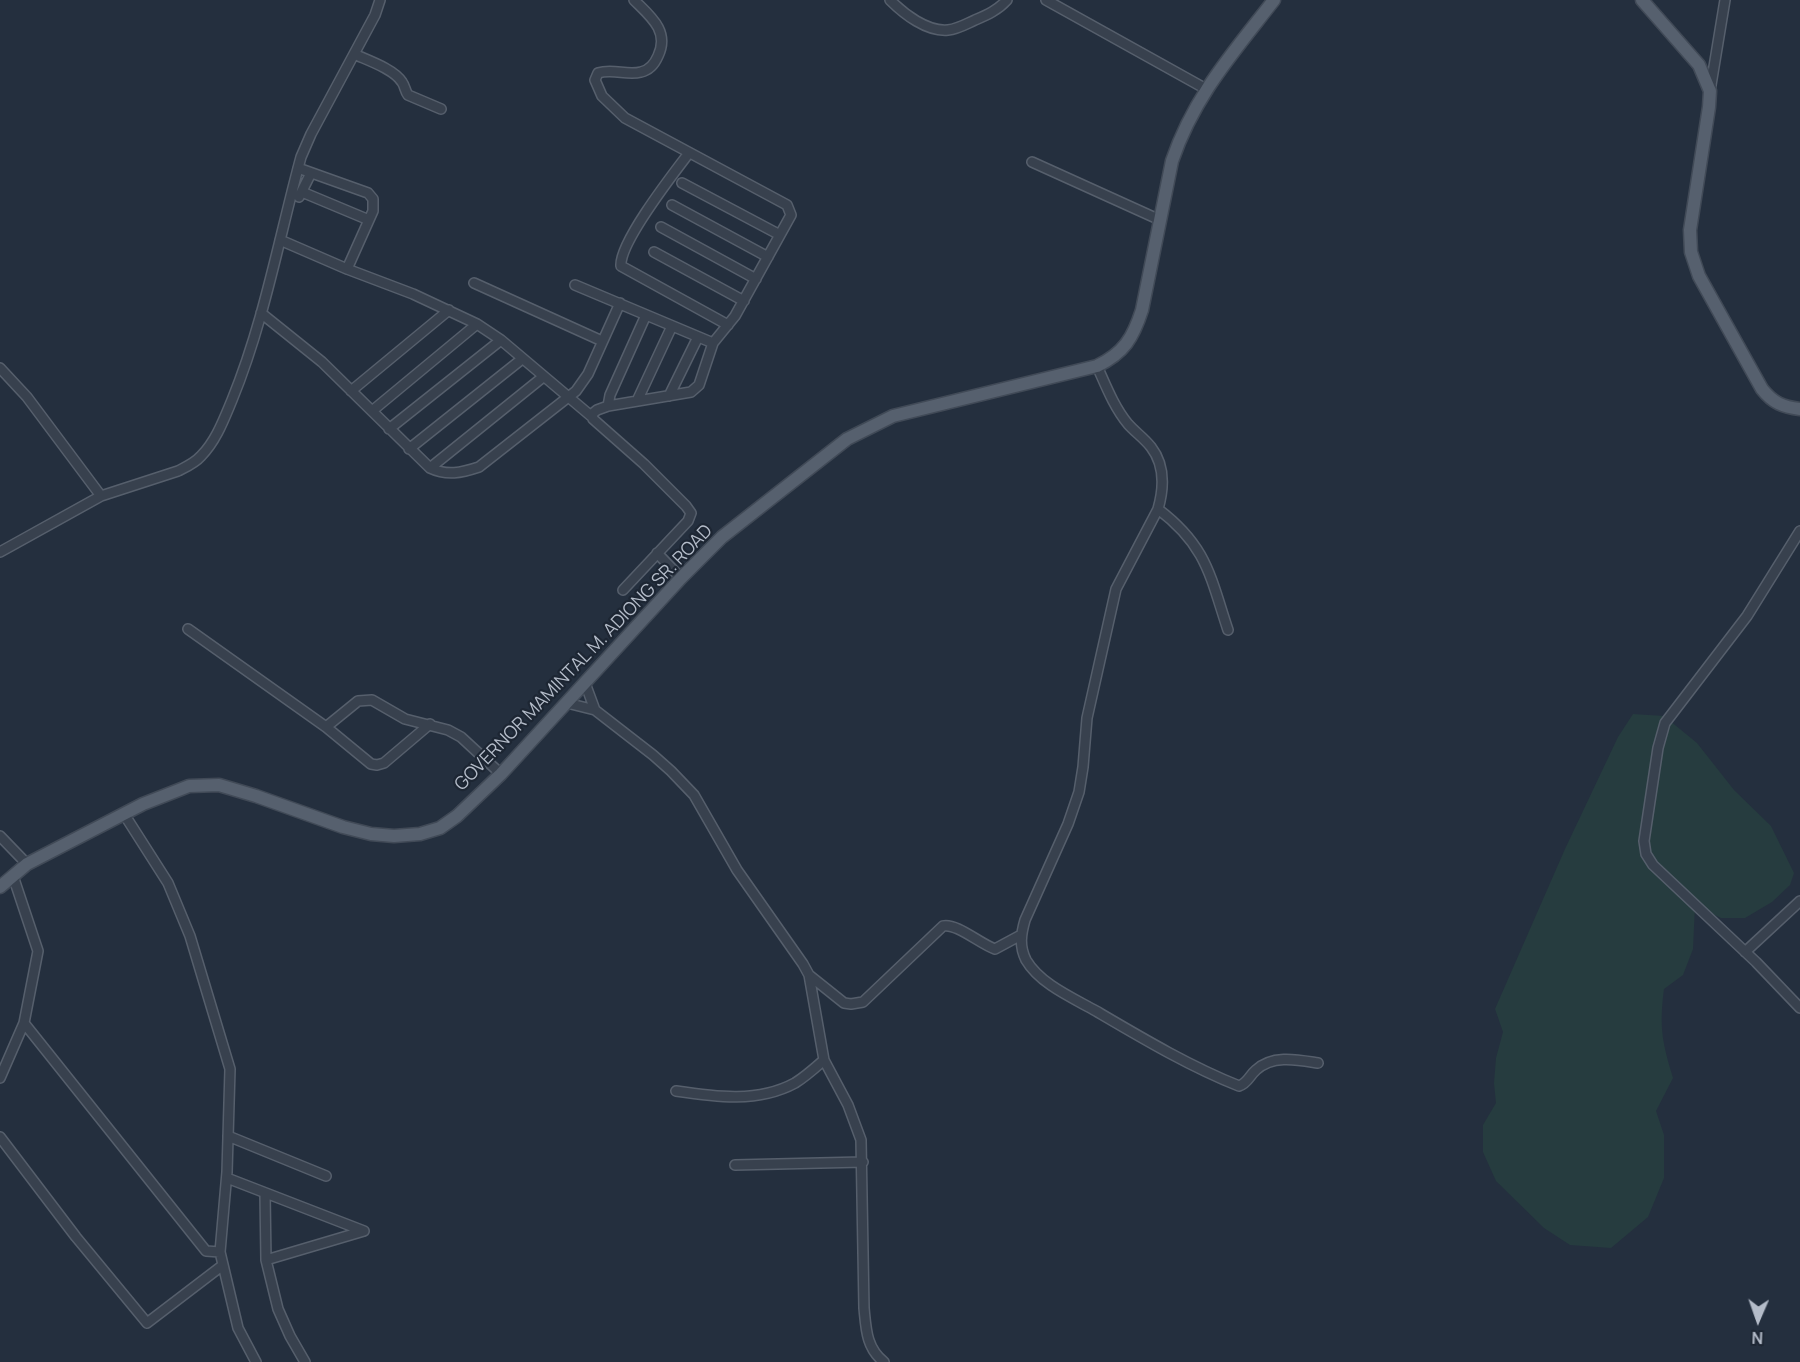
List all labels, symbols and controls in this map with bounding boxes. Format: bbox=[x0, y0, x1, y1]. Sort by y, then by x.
street label: GOVERNOR MAMINTAL M. ADIONG SR. ROAD bbox=[451, 521, 717, 795]
north arrow bbox=[1728, 1290, 1788, 1350]
text: N bbox=[1751, 1327, 1764, 1349]

